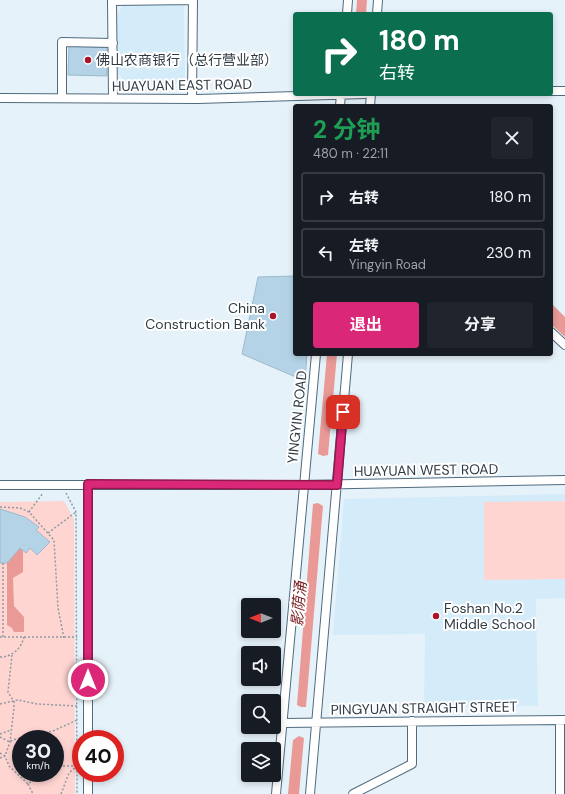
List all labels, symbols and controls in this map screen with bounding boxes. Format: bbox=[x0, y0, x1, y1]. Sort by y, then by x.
text: 180 m bbox=[379, 22, 460, 59]
icon: right bbox=[313, 28, 365, 80]
place label: 佛山农商银行（总行营业部） bbox=[96, 51, 278, 69]
marker: 佛山农商银行（总行营业部） bbox=[83, 55, 93, 65]
text: 右转 bbox=[379, 61, 415, 85]
street label: HUAYUAN EAST ROAD bbox=[112, 75, 252, 95]
text: 2 分钟 bbox=[313, 114, 381, 145]
button: close bbox=[491, 117, 533, 159]
text: 480 m · 22:11 bbox=[313, 145, 388, 162]
icon: right bbox=[315, 186, 337, 208]
text: 180 m bbox=[490, 187, 531, 207]
text: 右转 bbox=[349, 188, 379, 208]
text: 左转 bbox=[349, 236, 379, 256]
icon: left bbox=[315, 242, 337, 264]
text: 230 m bbox=[486, 243, 531, 263]
text: Yingyin Road bbox=[349, 256, 426, 273]
place label: China Construction Bank bbox=[145, 299, 265, 333]
button: 退出 bbox=[313, 302, 419, 348]
button: 分享 bbox=[427, 302, 533, 348]
marker: China Construction Bank bbox=[268, 311, 278, 321]
street label: YINGYIN ROAD bbox=[283, 370, 311, 464]
pin bbox=[326, 395, 360, 429]
icon: arrive bbox=[332, 401, 354, 423]
street label: HUAYUAN WEST ROAD bbox=[354, 460, 498, 480]
water label: 影荫涌 bbox=[287, 579, 311, 627]
north arrow bbox=[241, 598, 281, 638]
map controls bbox=[241, 598, 281, 782]
place label: Foshan No.2 Middle School bbox=[444, 599, 535, 633]
marker: Foshan No.2 Middle School bbox=[431, 611, 441, 621]
button: sound bbox=[241, 646, 281, 686]
position arrow bbox=[67, 659, 109, 701]
button: search bbox=[241, 694, 281, 734]
street label: PINGYUAN STRAIGHT STREET bbox=[330, 697, 518, 719]
speed limit sign: 40 bbox=[72, 730, 124, 782]
text: 30 bbox=[25, 738, 51, 764]
button: layers bbox=[241, 742, 281, 782]
text: km/h bbox=[26, 759, 50, 772]

